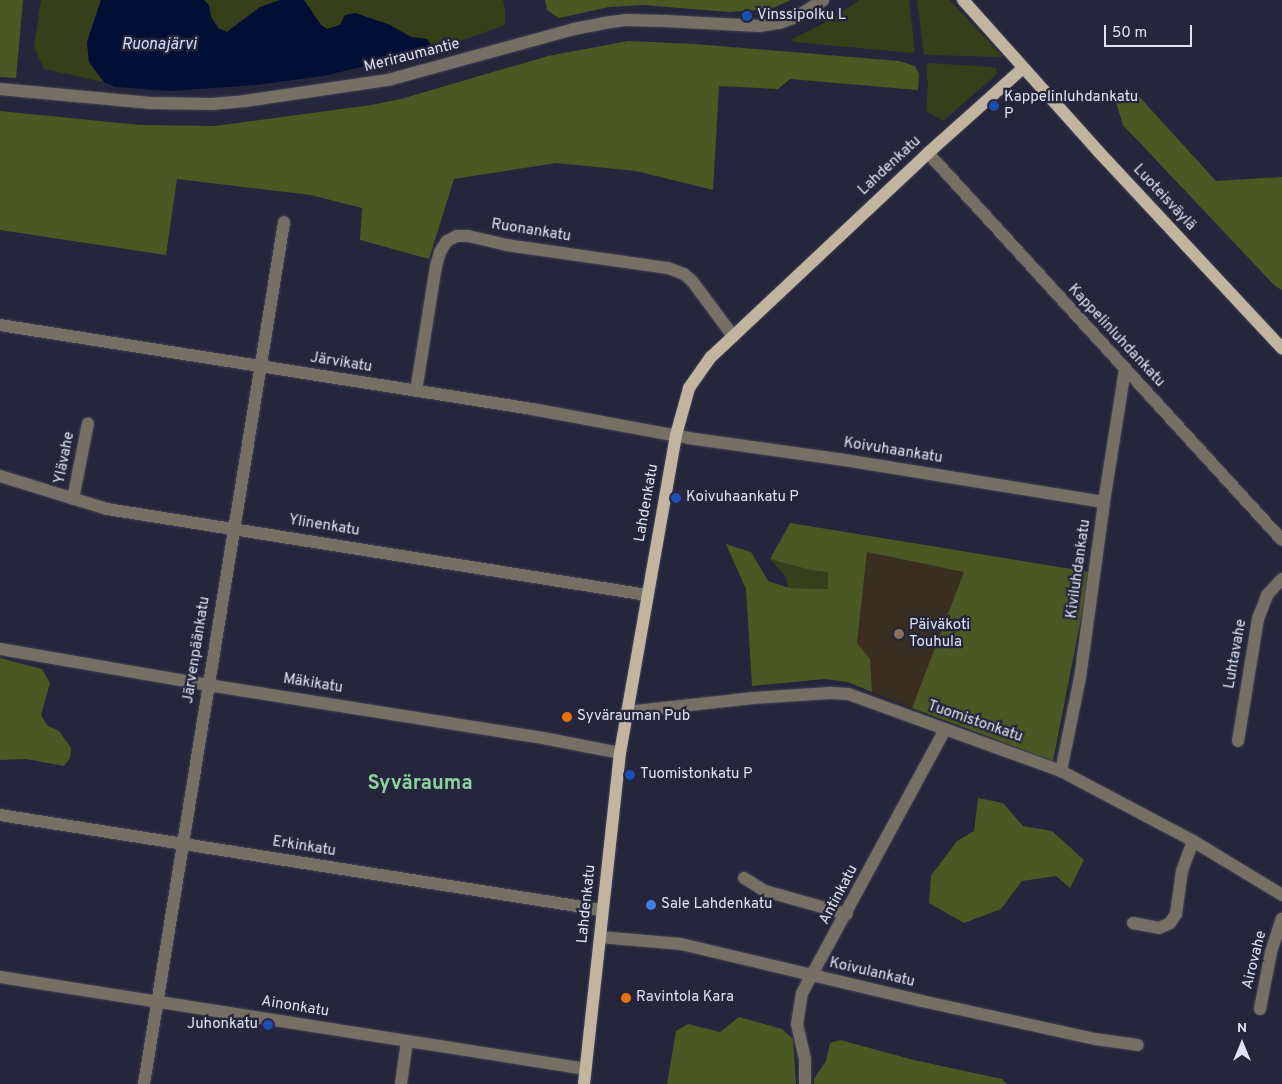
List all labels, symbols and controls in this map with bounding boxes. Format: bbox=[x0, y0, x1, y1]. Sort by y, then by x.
place label: Vinssipolku L bbox=[757, 7, 846, 25]
marker: Vinssipolku L bbox=[741, 10, 753, 22]
scale bar bbox=[1107, 15, 1194, 47]
text: 50 m bbox=[1112, 24, 1147, 43]
water label: Ruonajärvi bbox=[122, 35, 196, 55]
street label: Meriraumantie bbox=[362, 35, 462, 77]
place label: Kappelinluhdankatu P bbox=[1004, 88, 1138, 123]
marker: Kappelinluhdankatu P bbox=[988, 100, 1000, 112]
street label: Lahdenkatu bbox=[855, 132, 925, 200]
street label: Luoteisväylä bbox=[1129, 161, 1199, 235]
street label: Ruonankatu bbox=[490, 216, 572, 246]
street label: Kappelinluhdankatu bbox=[1064, 281, 1168, 391]
street label: Järvikatu bbox=[309, 349, 373, 377]
street label: Ylävahe bbox=[51, 430, 79, 486]
street label: Koivuhaankatu bbox=[842, 434, 944, 468]
street label: Lahdenkatu bbox=[631, 463, 663, 543]
place label: Koivuhaankatu P bbox=[686, 489, 799, 507]
marker: Koivuhaankatu P bbox=[670, 492, 682, 504]
street label: Ylinenkatu bbox=[287, 512, 361, 540]
street label: Kiviluhdankatu bbox=[1063, 518, 1095, 620]
street label: Järvenpäänkatu bbox=[180, 595, 214, 705]
place label: Päiväkoti Touhula bbox=[909, 616, 970, 651]
street label: Luhtavahe bbox=[1221, 618, 1251, 690]
marker: Päiväkoti Touhula bbox=[893, 628, 905, 640]
street label: Mäkikatu bbox=[282, 670, 344, 698]
street label: Tuomistonkatu bbox=[925, 697, 1025, 747]
place label: Syvärauman Pub bbox=[577, 708, 690, 726]
marker: Syvärauman Pub bbox=[561, 711, 573, 723]
place label: Tuomistonkatu P bbox=[640, 766, 752, 784]
marker: Tuomistonkatu P bbox=[624, 769, 636, 781]
district label: Syvärauma bbox=[367, 772, 473, 796]
street label: Erkinkatu bbox=[271, 833, 337, 861]
street label: Antinkatu bbox=[816, 862, 862, 928]
street label: Lahdenkatu bbox=[574, 864, 600, 944]
place label: Sale Lahdenkatu bbox=[661, 896, 772, 914]
marker: Sale Lahdenkatu bbox=[645, 899, 657, 911]
street label: Airovahe bbox=[1239, 929, 1271, 991]
street label: Koivulankatu bbox=[827, 954, 917, 992]
place label: Ravintola Kara bbox=[636, 989, 734, 1007]
marker: Ravintola Kara bbox=[620, 992, 632, 1004]
street label: Ainonkatu bbox=[260, 993, 330, 1021]
place label: Juhonkatu bbox=[187, 1016, 258, 1034]
marker: Juhonkatu bbox=[262, 1019, 274, 1031]
north arrow bbox=[1217, 1019, 1267, 1069]
text: N bbox=[1237, 1020, 1247, 1037]

